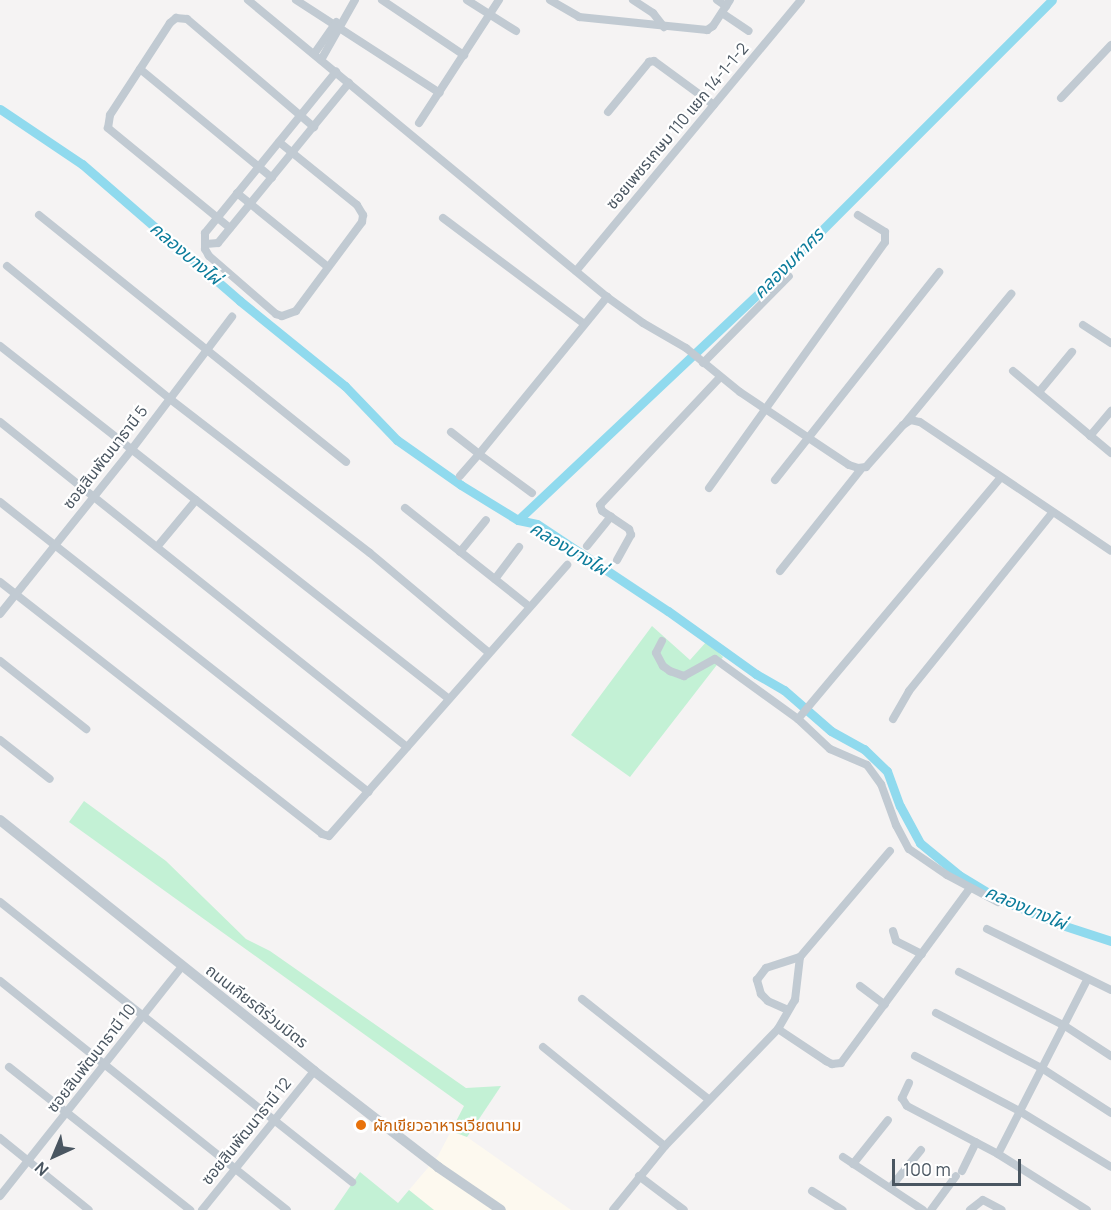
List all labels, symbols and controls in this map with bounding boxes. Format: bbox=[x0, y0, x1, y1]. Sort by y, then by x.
street label: ซอยเพชรเกษม 110 แยก 14-1-1-2 bbox=[602, 39, 752, 213]
water label: คลองบางไผ่ bbox=[146, 217, 226, 289]
water label: คลองมหาศร bbox=[748, 223, 828, 303]
street label: ซอยสินพัฒนาธานี 5 bbox=[59, 401, 151, 513]
water label: คลองบางไผ่ bbox=[526, 517, 612, 579]
water label: คลองบางไผ่ bbox=[982, 880, 1070, 934]
street label: ถนนเกียรติร่วมมิตร bbox=[202, 960, 312, 1052]
street label: ซอยสินพัฒนาธานี 10 bbox=[43, 1000, 139, 1116]
street label: ซอยสินพัฒนาธานี 12 bbox=[197, 1074, 295, 1188]
place label: ผักเขียวอาหารเวียตนาม bbox=[373, 1115, 521, 1135]
marker: ผักเขียวอาหารเวียตนาม bbox=[354, 1118, 368, 1132]
north arrow bbox=[24, 1126, 84, 1186]
scale bar bbox=[895, 1147, 1024, 1185]
text: N bbox=[30, 1157, 53, 1181]
text: 100 m bbox=[903, 1157, 951, 1181]

